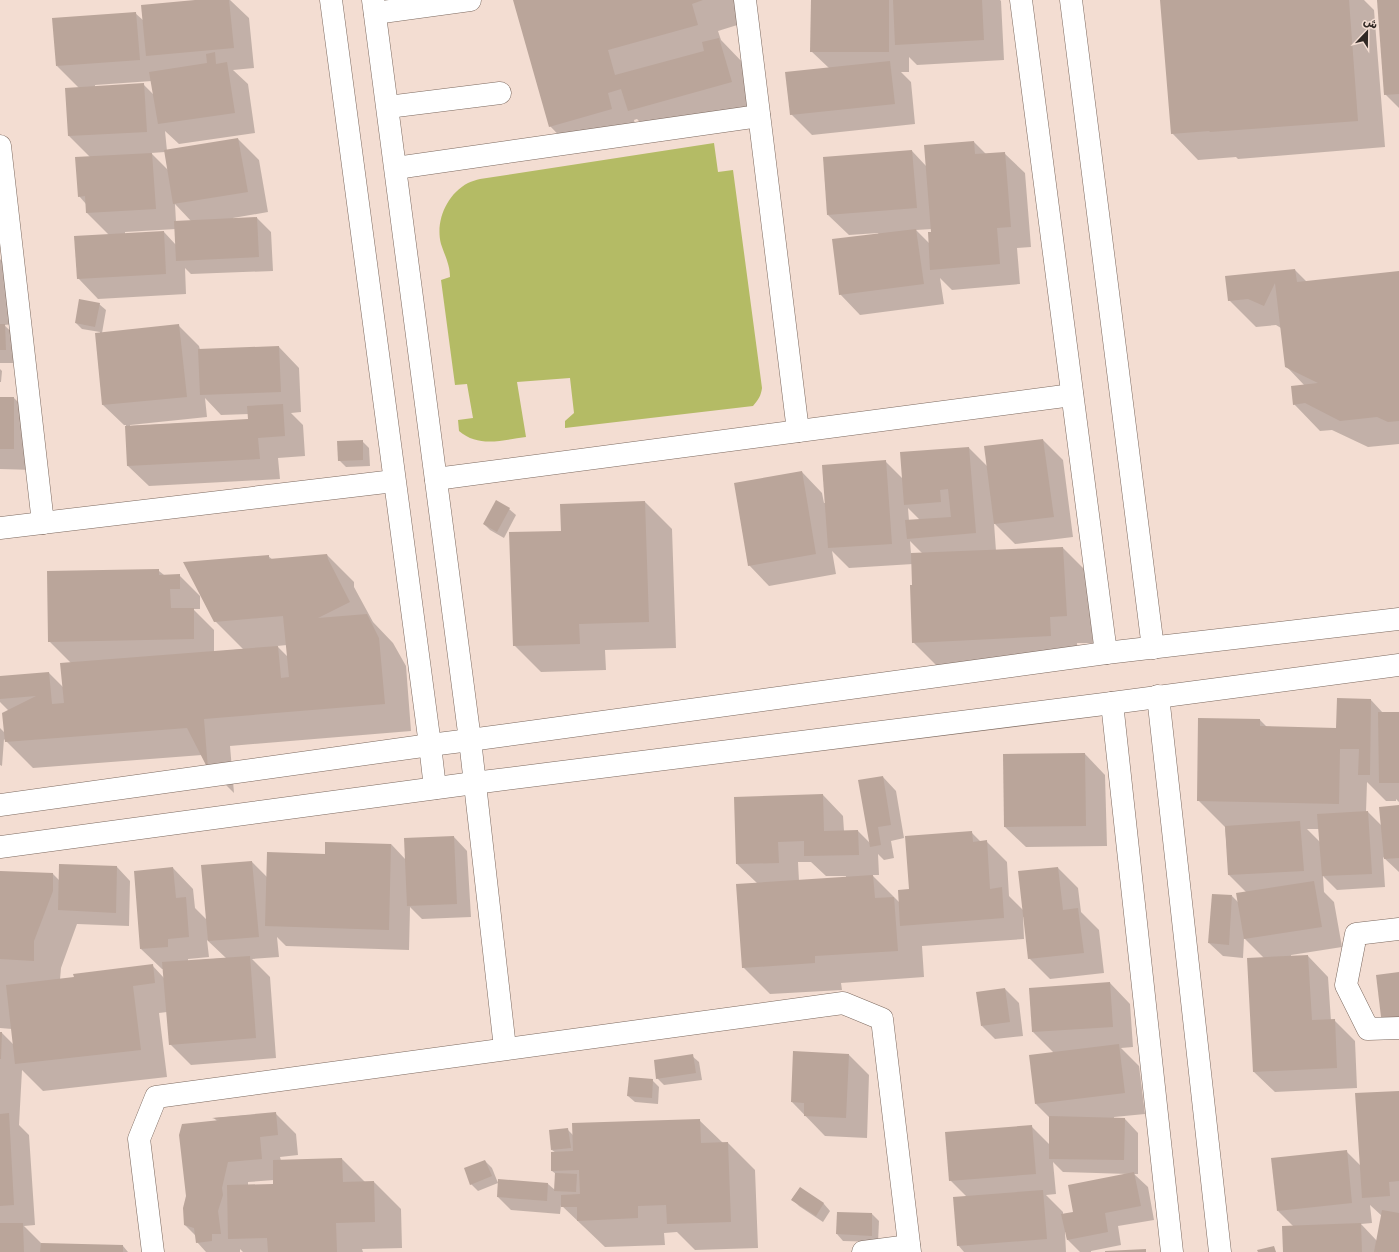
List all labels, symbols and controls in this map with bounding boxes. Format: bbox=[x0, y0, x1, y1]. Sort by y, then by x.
north arrow bbox=[1347, 12, 1387, 52]
text: ش bbox=[1362, 15, 1380, 32]

